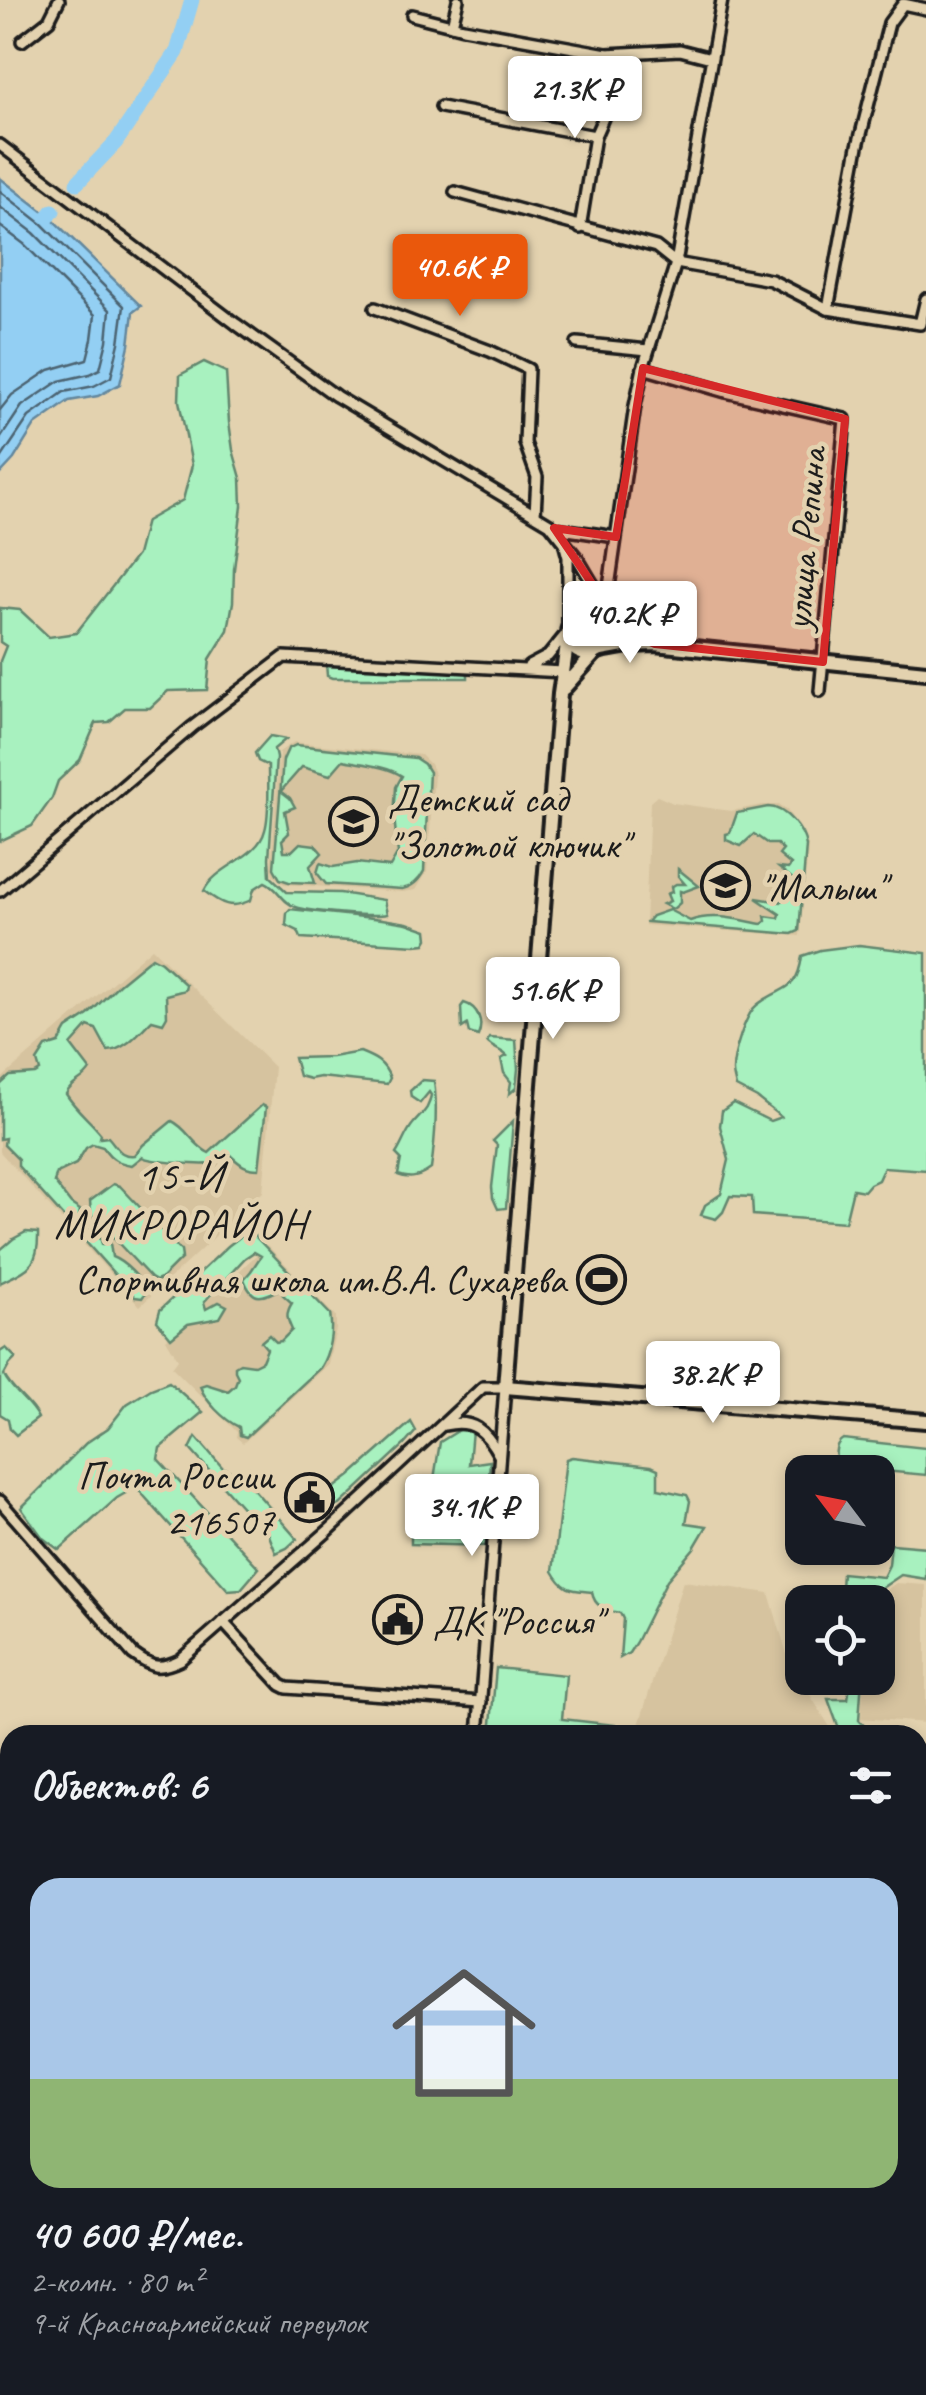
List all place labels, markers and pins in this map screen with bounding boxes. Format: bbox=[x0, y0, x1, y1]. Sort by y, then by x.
pin: 21.3K ₽ bbox=[483, 56, 667, 141]
pin: 40.6K ₽ bbox=[368, 234, 552, 319]
pin: 40.2K ₽ bbox=[538, 581, 722, 666]
place label: Детский сад "Золотой ключик" bbox=[388, 774, 636, 870]
school or university icon: Детский сад "Золотой ключик" bbox=[327, 795, 379, 847]
school or university icon: "Малыш" bbox=[699, 860, 751, 912]
place label: "Малыш" bbox=[760, 862, 893, 912]
pin: 51.6K ₽ bbox=[461, 957, 645, 1042]
sports icon: Спортивная школа им.В.А. Сухарева bbox=[575, 1253, 627, 1305]
place label: Спортивная школа им.В.А. Сухарева bbox=[75, 1255, 569, 1305]
pin: 38.2K ₽ bbox=[621, 1341, 805, 1426]
place label: Почта России 216507 bbox=[78, 1451, 276, 1547]
public building icon: Почта России 216507 bbox=[283, 1472, 335, 1524]
pin: 34.1K ₽ bbox=[380, 1474, 564, 1559]
public building icon: ДК "Россия" bbox=[372, 1594, 424, 1646]
place label: ДК "Россия" bbox=[433, 1596, 609, 1646]

